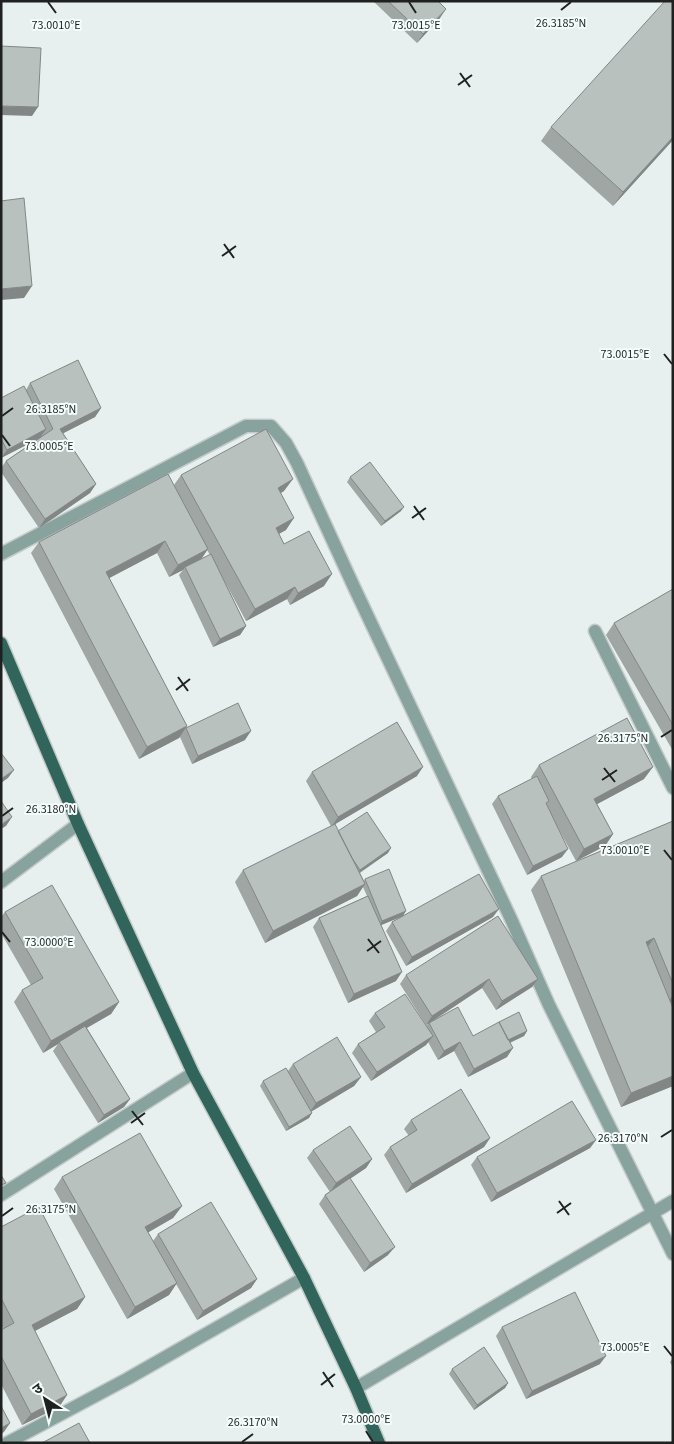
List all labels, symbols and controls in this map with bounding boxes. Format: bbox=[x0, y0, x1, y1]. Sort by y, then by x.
text: 26.3185°N bbox=[536, 15, 586, 32]
text: 73.0010°E bbox=[31, 17, 81, 34]
text: 73.0015°E bbox=[391, 17, 441, 34]
text: 73.0015°E bbox=[600, 346, 650, 363]
text: 26.3185°N bbox=[26, 401, 76, 418]
text: 73.0005°E bbox=[24, 438, 74, 455]
text: 26.3175°N bbox=[598, 730, 648, 747]
text: 26.3180°N bbox=[26, 801, 76, 818]
text: 73.0010°E bbox=[600, 842, 650, 859]
text: 73.0000°E bbox=[24, 934, 74, 951]
text: 26.3170°N bbox=[598, 1130, 648, 1147]
text: 26.3175°N bbox=[26, 1201, 76, 1218]
text: 73.0005°E bbox=[600, 1339, 650, 1356]
north arrow bbox=[20, 1374, 70, 1424]
text: उ bbox=[29, 1378, 48, 1400]
text: 73.0000°E bbox=[341, 1411, 391, 1428]
text: 26.3170°N bbox=[228, 1414, 278, 1431]

